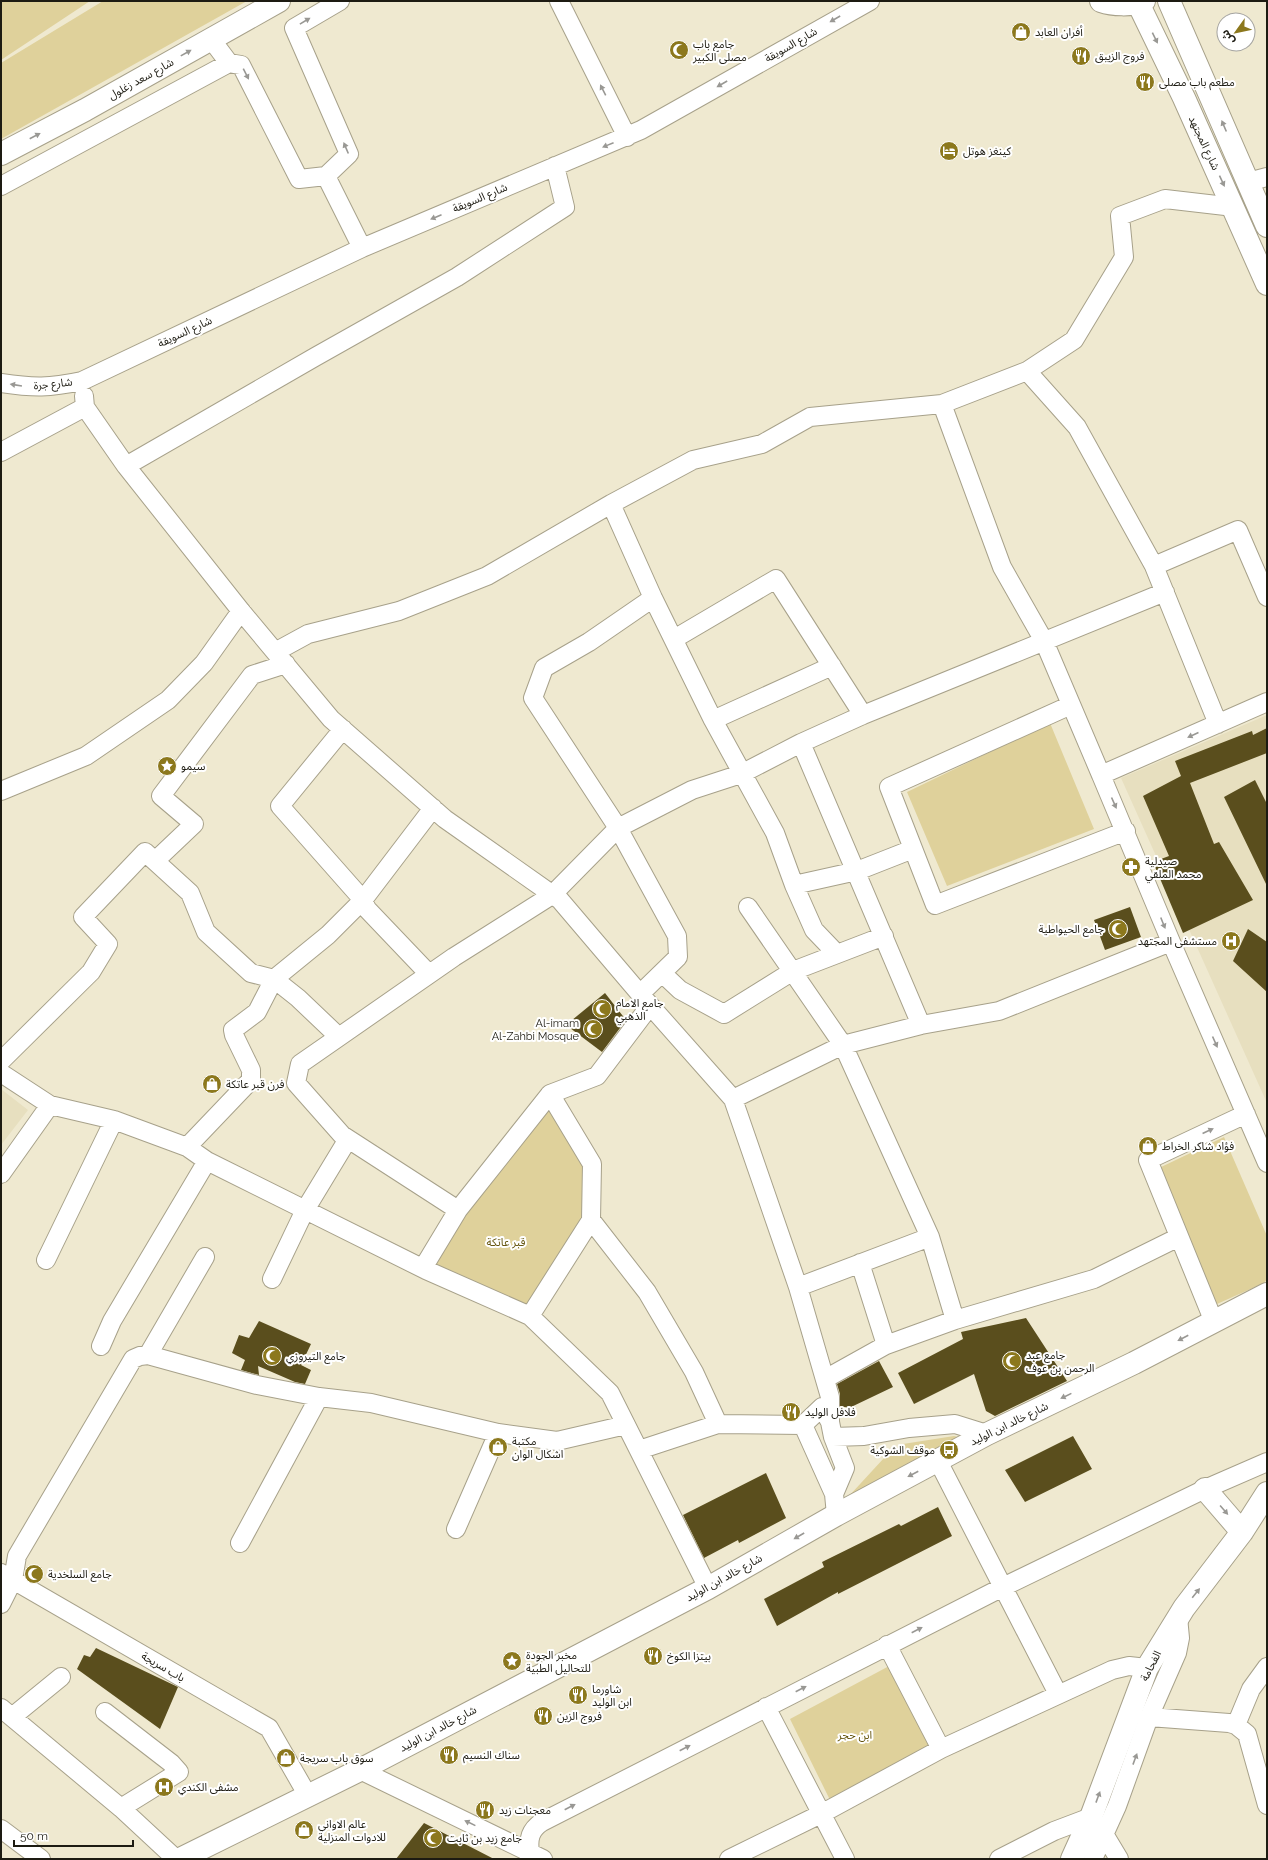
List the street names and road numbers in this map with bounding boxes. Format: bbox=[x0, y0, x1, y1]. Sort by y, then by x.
street label: شارع السويقة bbox=[762, 25, 820, 66]
street label: شارع سعد زغلول bbox=[106, 56, 177, 103]
street label: شارع المجتهد bbox=[1185, 114, 1222, 173]
street label: شارع السويقة bbox=[451, 180, 510, 216]
street label: شارع السويقة bbox=[156, 314, 215, 351]
street label: شارع جرة bbox=[33, 375, 74, 394]
street label: شارع خالد ابن الوليد bbox=[968, 1399, 1051, 1449]
street label: شارع خالد ابن الوليد bbox=[684, 1551, 765, 1605]
street label: باب سريجة bbox=[139, 1649, 187, 1685]
street label: الفحامة bbox=[1138, 1649, 1164, 1683]
street label: شارع خالد ابن الوليد bbox=[397, 1703, 480, 1756]

